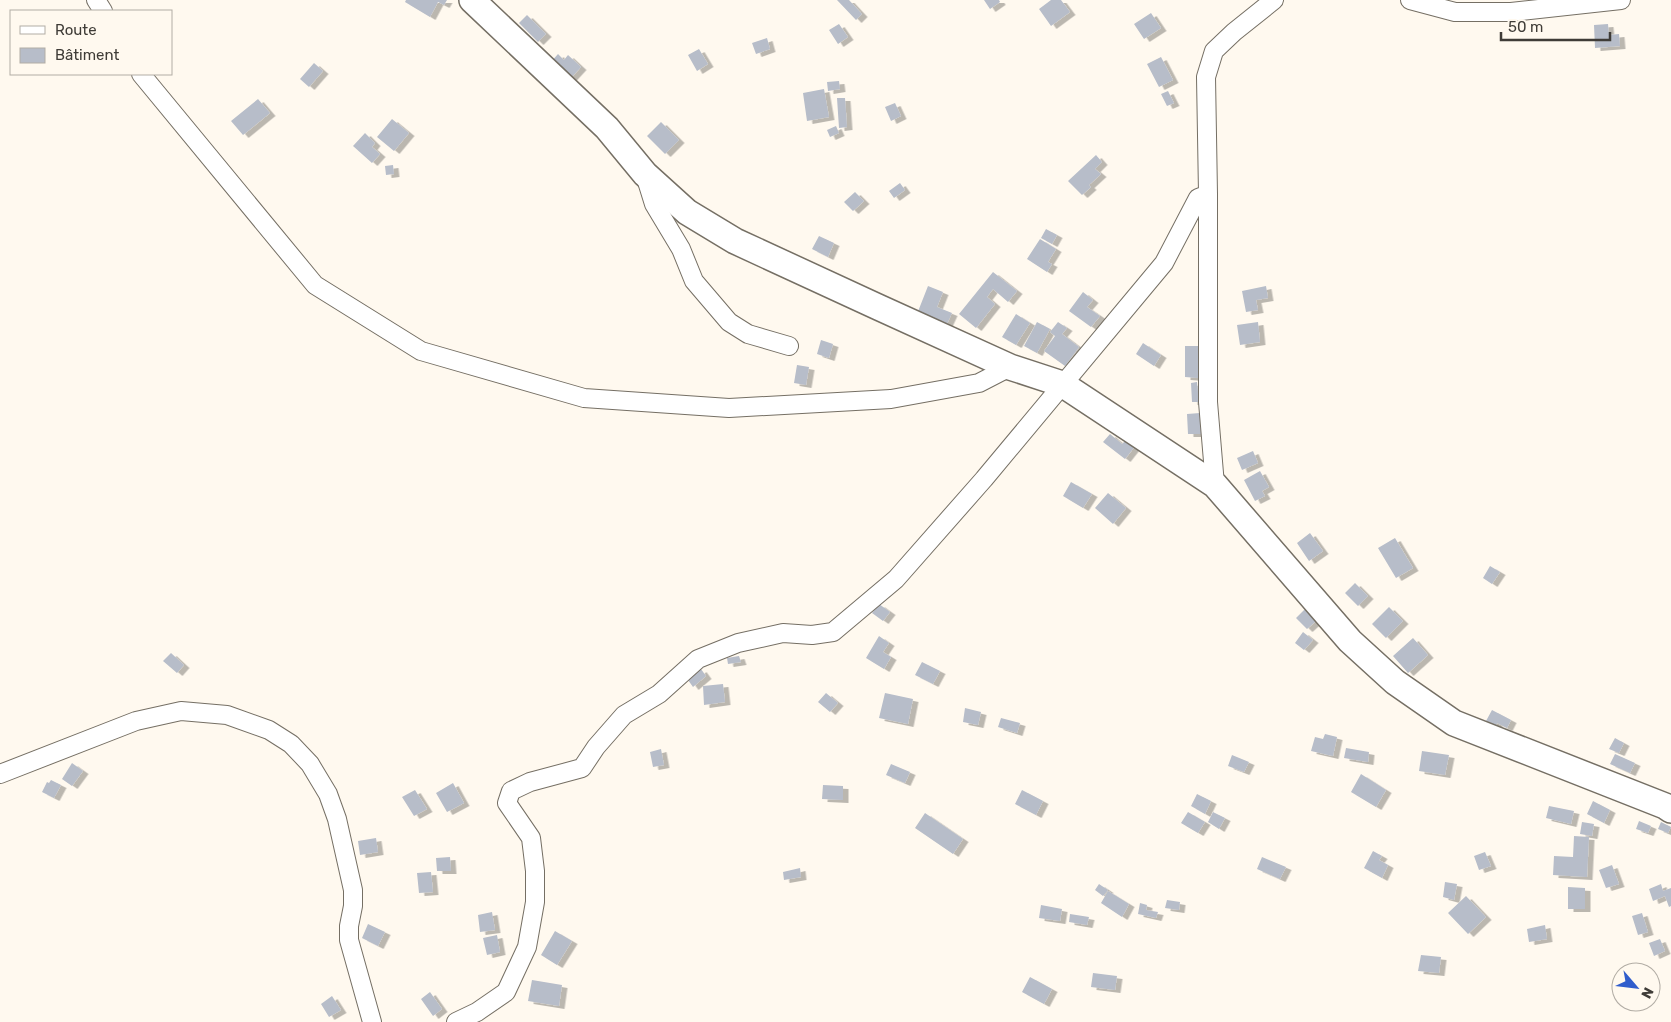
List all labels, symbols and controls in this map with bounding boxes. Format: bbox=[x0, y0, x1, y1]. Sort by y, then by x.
legend bbox=[10, 10, 172, 75]
scale bar bbox=[1501, 10, 1610, 42]
text: 50 m bbox=[1508, 18, 1543, 36]
text: Route bbox=[55, 21, 97, 39]
text: Bâtiment bbox=[55, 46, 119, 64]
north arrow bbox=[1611, 962, 1661, 1012]
text: N bbox=[1637, 984, 1657, 1001]

